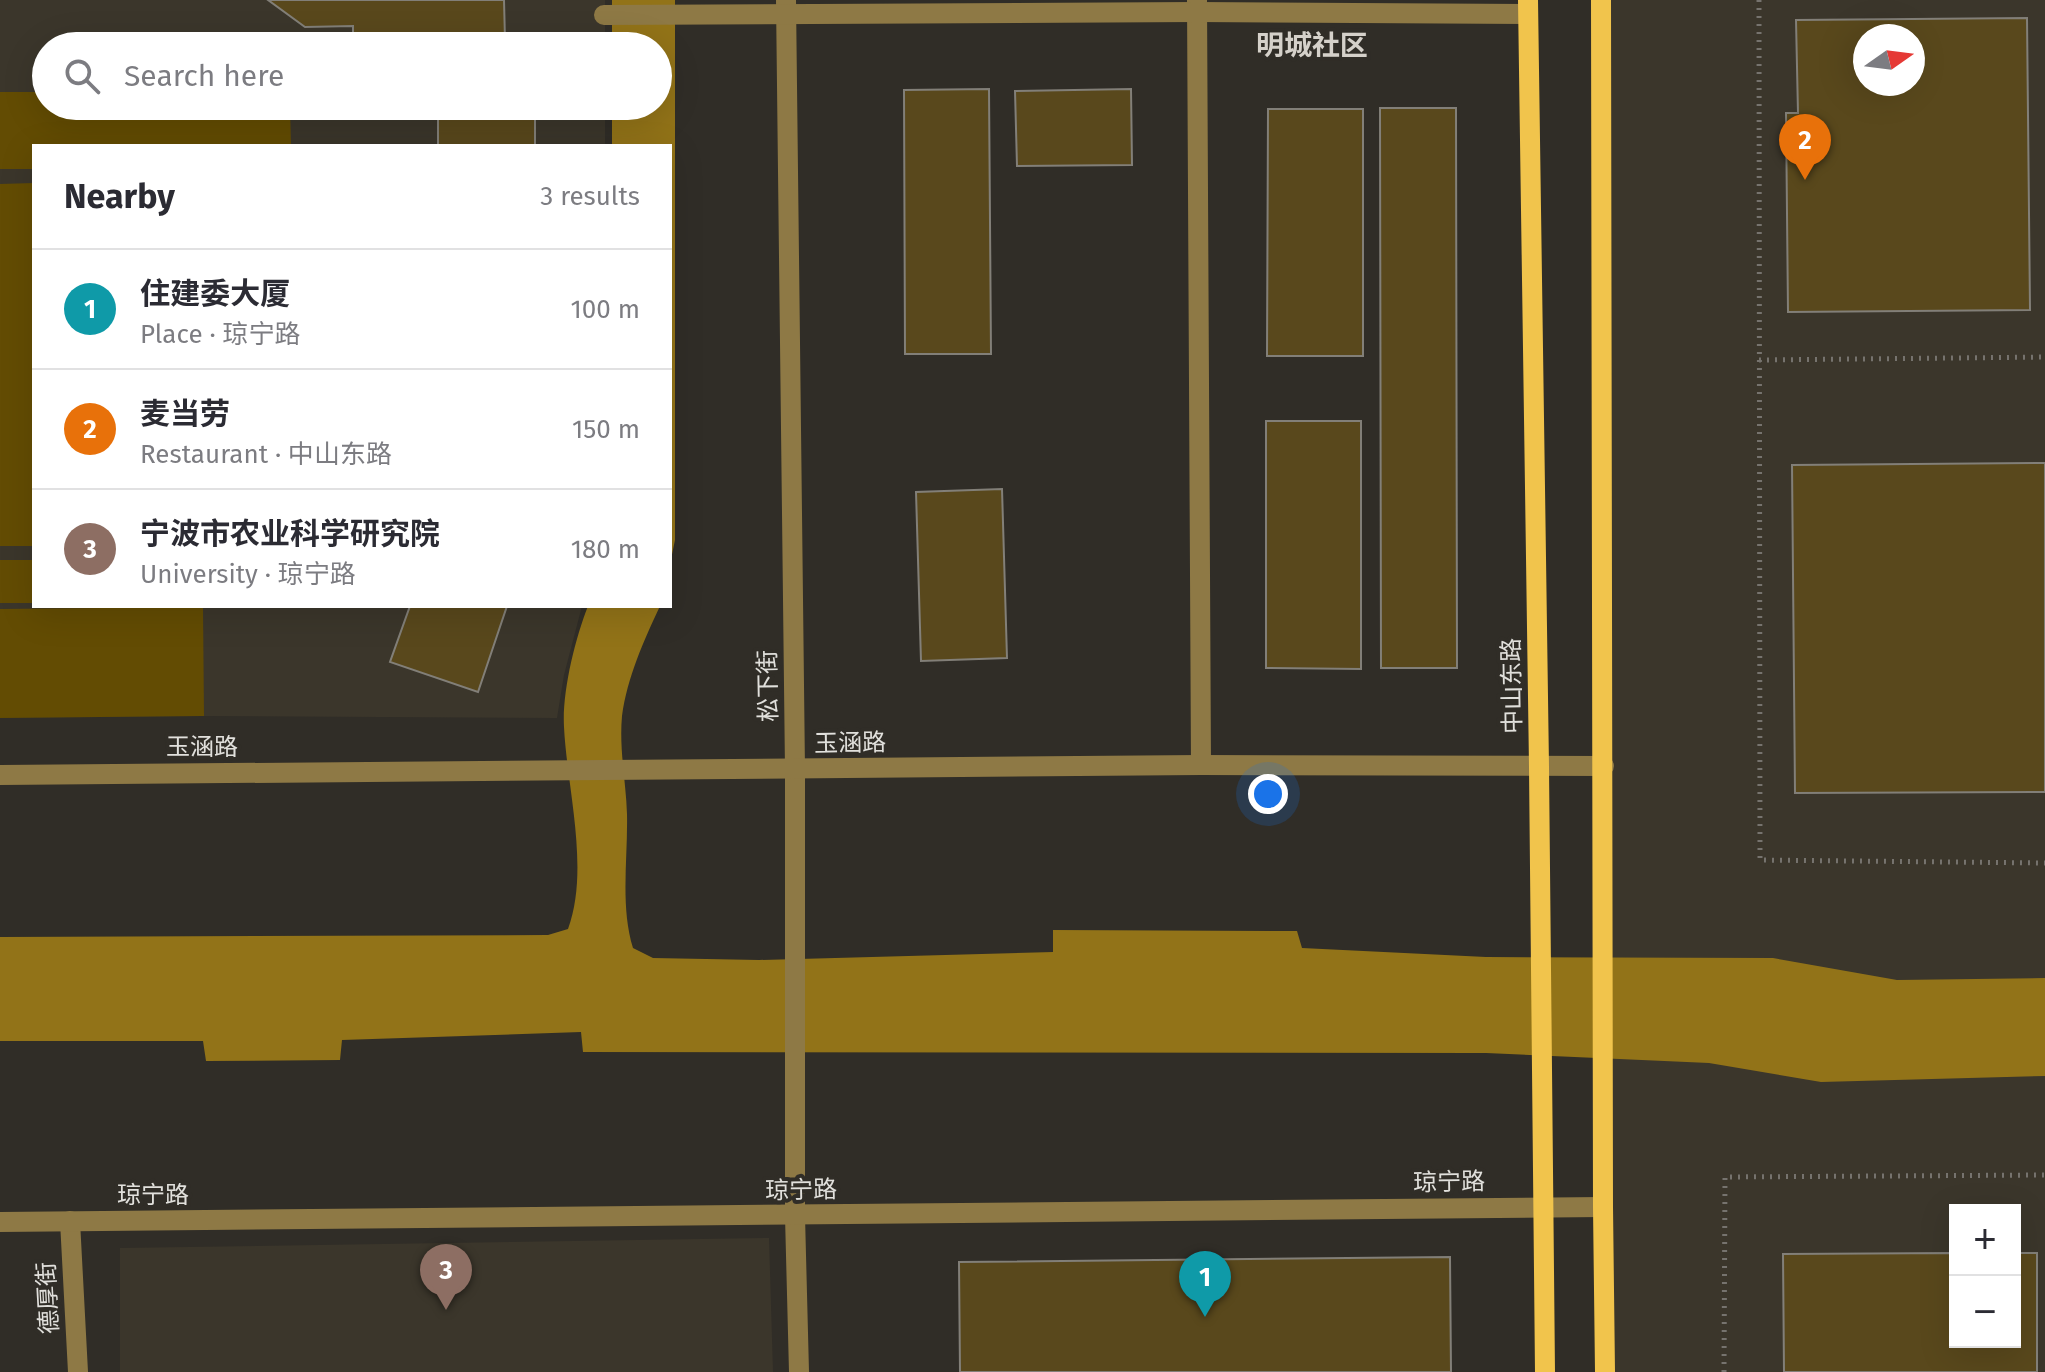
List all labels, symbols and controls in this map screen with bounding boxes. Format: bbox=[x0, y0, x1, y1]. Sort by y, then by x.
north arrow bbox=[1853, 24, 1925, 96]
district label: 明城社区 bbox=[1256, 29, 1368, 62]
search box bbox=[32, 32, 672, 120]
icon: search bbox=[60, 54, 104, 98]
text: Search here bbox=[124, 58, 284, 94]
pin: 2 bbox=[1779, 114, 1831, 180]
text: Nearby bbox=[64, 176, 175, 217]
text: 3 results bbox=[540, 181, 640, 212]
text: 住建委大厦 bbox=[140, 276, 290, 312]
text: 1 bbox=[84, 294, 96, 325]
text: 100 m bbox=[571, 294, 640, 325]
text: Place · 琼宁路 bbox=[140, 319, 301, 350]
text: 麦当劳 bbox=[140, 396, 230, 432]
text: 2 bbox=[83, 414, 97, 445]
text: 150 m bbox=[572, 414, 640, 445]
text: Restaurant · 中山东路 bbox=[140, 439, 392, 470]
text: 宁波市农业科学研究院 bbox=[140, 516, 440, 552]
text: 3 bbox=[83, 534, 97, 565]
text: 180 m bbox=[571, 534, 640, 565]
text: University · 琼宁路 bbox=[140, 559, 356, 590]
street label: 中山东路 bbox=[1497, 638, 1527, 734]
street label: 松下街 bbox=[753, 650, 783, 722]
street label: 玉涵路 bbox=[814, 728, 886, 758]
street label: 玉涵路 bbox=[166, 733, 238, 761]
your location bbox=[1248, 774, 1288, 814]
street label: 琼宁路 bbox=[1413, 1167, 1485, 1197]
street label: 琼宁路 bbox=[765, 1175, 837, 1205]
street label: 琼宁路 bbox=[117, 1181, 189, 1209]
map controls bbox=[1949, 1204, 2021, 1348]
button: + bbox=[1949, 1204, 2021, 1276]
pin: 3 bbox=[420, 1244, 472, 1310]
pin: 1 bbox=[1179, 1251, 1231, 1317]
street label: 德厚街 bbox=[32, 1261, 64, 1335]
button: − bbox=[1949, 1276, 2021, 1348]

